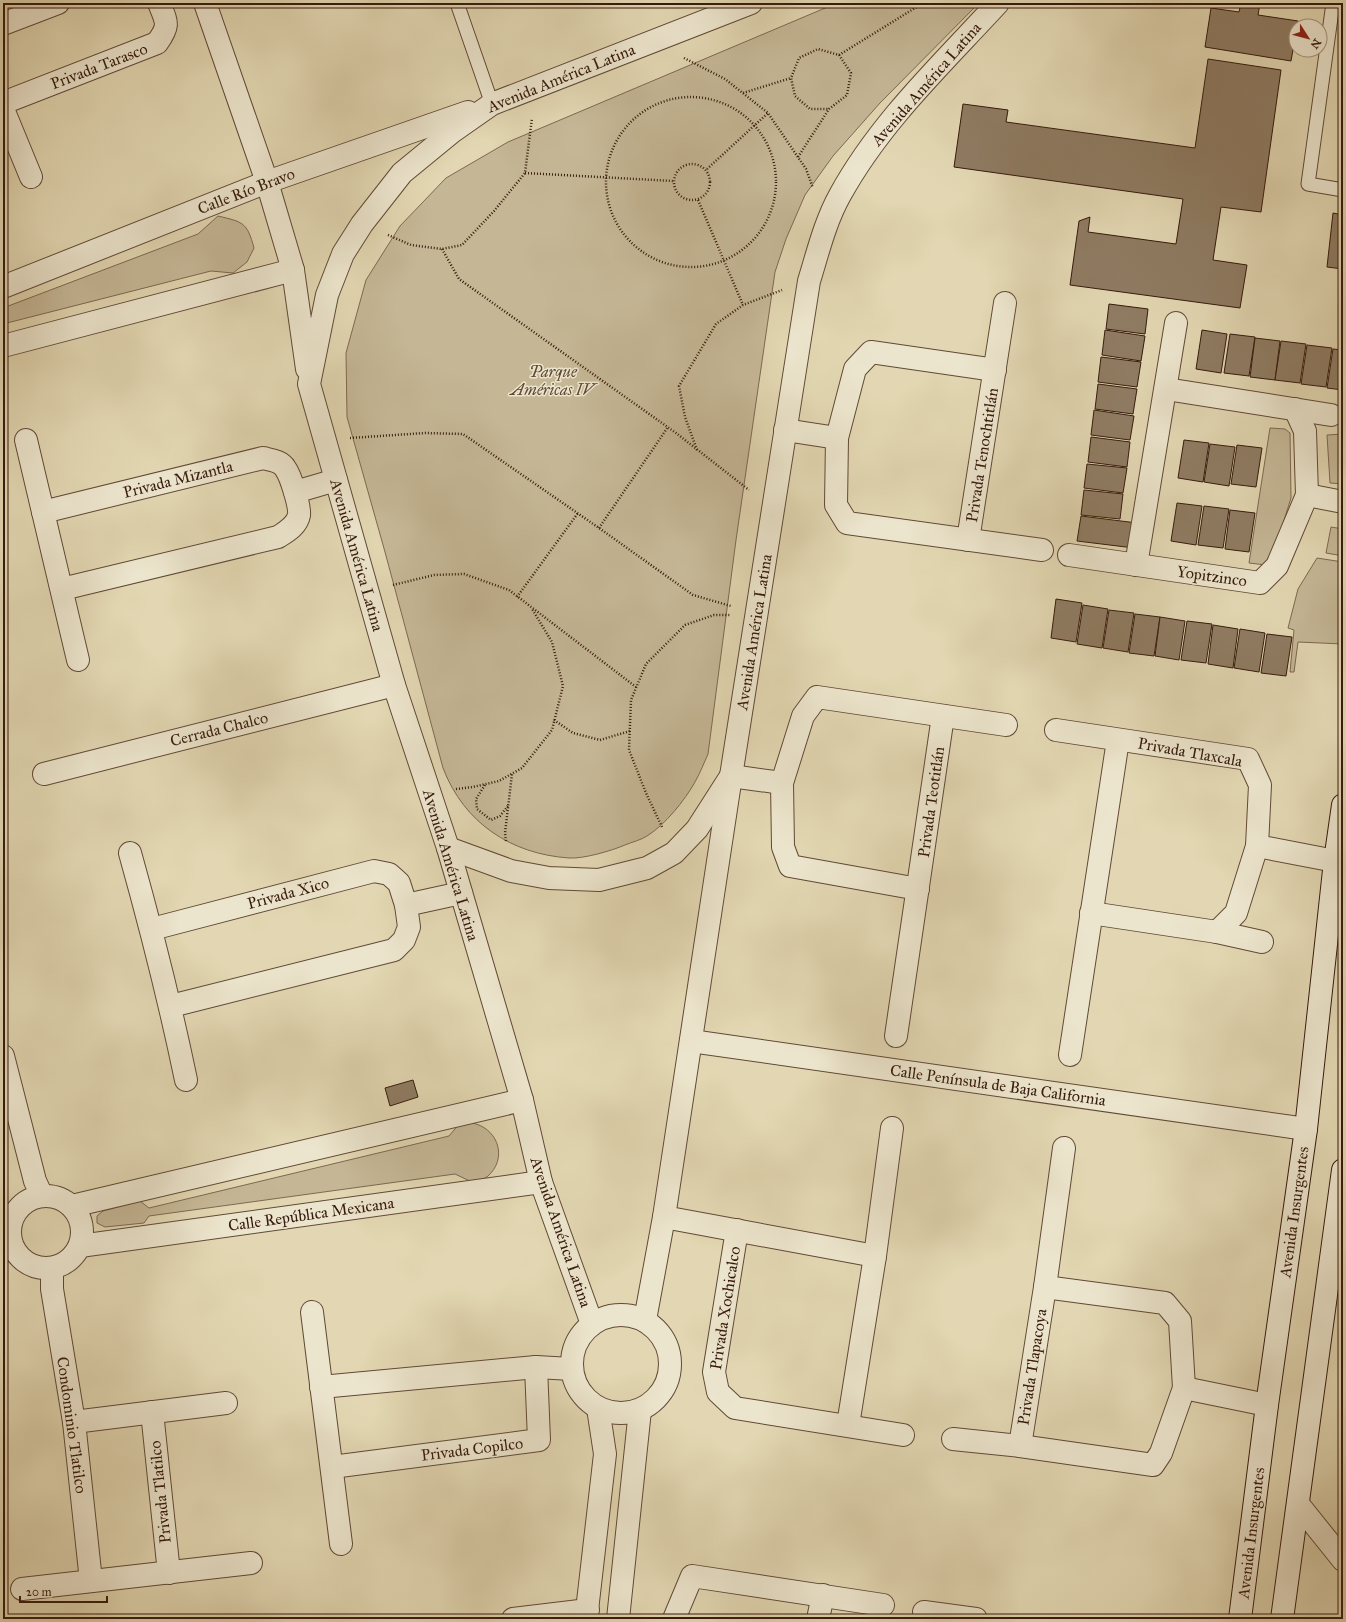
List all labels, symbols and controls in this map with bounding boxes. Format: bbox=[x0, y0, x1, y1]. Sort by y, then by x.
street label: Avenida América Latina bbox=[866, 18, 985, 150]
north arrow bbox=[1288, 18, 1328, 58]
text: N bbox=[1307, 36, 1324, 52]
street label: Privada Tarasco bbox=[48, 39, 150, 93]
street label: Avenida América Latina bbox=[483, 40, 638, 117]
street label: Calle Río Bravo bbox=[195, 164, 297, 218]
park label: Parque Américas IV bbox=[508, 362, 598, 399]
street label: Privada Tenochtitlán bbox=[962, 386, 1002, 524]
street label: Privada Mizantla bbox=[121, 456, 235, 502]
street label: Avenida América Latina bbox=[326, 476, 388, 634]
street label: Avenida América Latina bbox=[732, 552, 776, 712]
street label: Yopitzinco bbox=[1176, 562, 1248, 590]
street label: Cerrada Chalco bbox=[168, 708, 270, 750]
street label: Privada Tlaxcala bbox=[1136, 733, 1244, 771]
street label: Privada Teotitlán bbox=[914, 745, 948, 859]
street label: Avenida América Latina bbox=[419, 786, 483, 943]
street label: Privada Xico bbox=[245, 873, 331, 913]
street label: Calle Península de Baja California bbox=[889, 1060, 1107, 1110]
street label: Avenida Insurgentes bbox=[1275, 1145, 1314, 1280]
street label: Avenida América Latina bbox=[526, 1153, 596, 1310]
street label: Calle República Mexicana bbox=[227, 1193, 395, 1235]
street label: Privada Xochicalco bbox=[706, 1245, 744, 1371]
street label: Privada Tlapacoya bbox=[1013, 1307, 1051, 1427]
street label: Condominio Tlatilco bbox=[53, 1355, 91, 1495]
street label: Privada Copilco bbox=[420, 1433, 524, 1465]
street label: Privada Tlatilco bbox=[145, 1440, 175, 1544]
street label: Avenida Insurgentes bbox=[1233, 1466, 1270, 1601]
scale bar bbox=[20, 1578, 107, 1604]
text: 20 m bbox=[26, 1585, 52, 1599]

